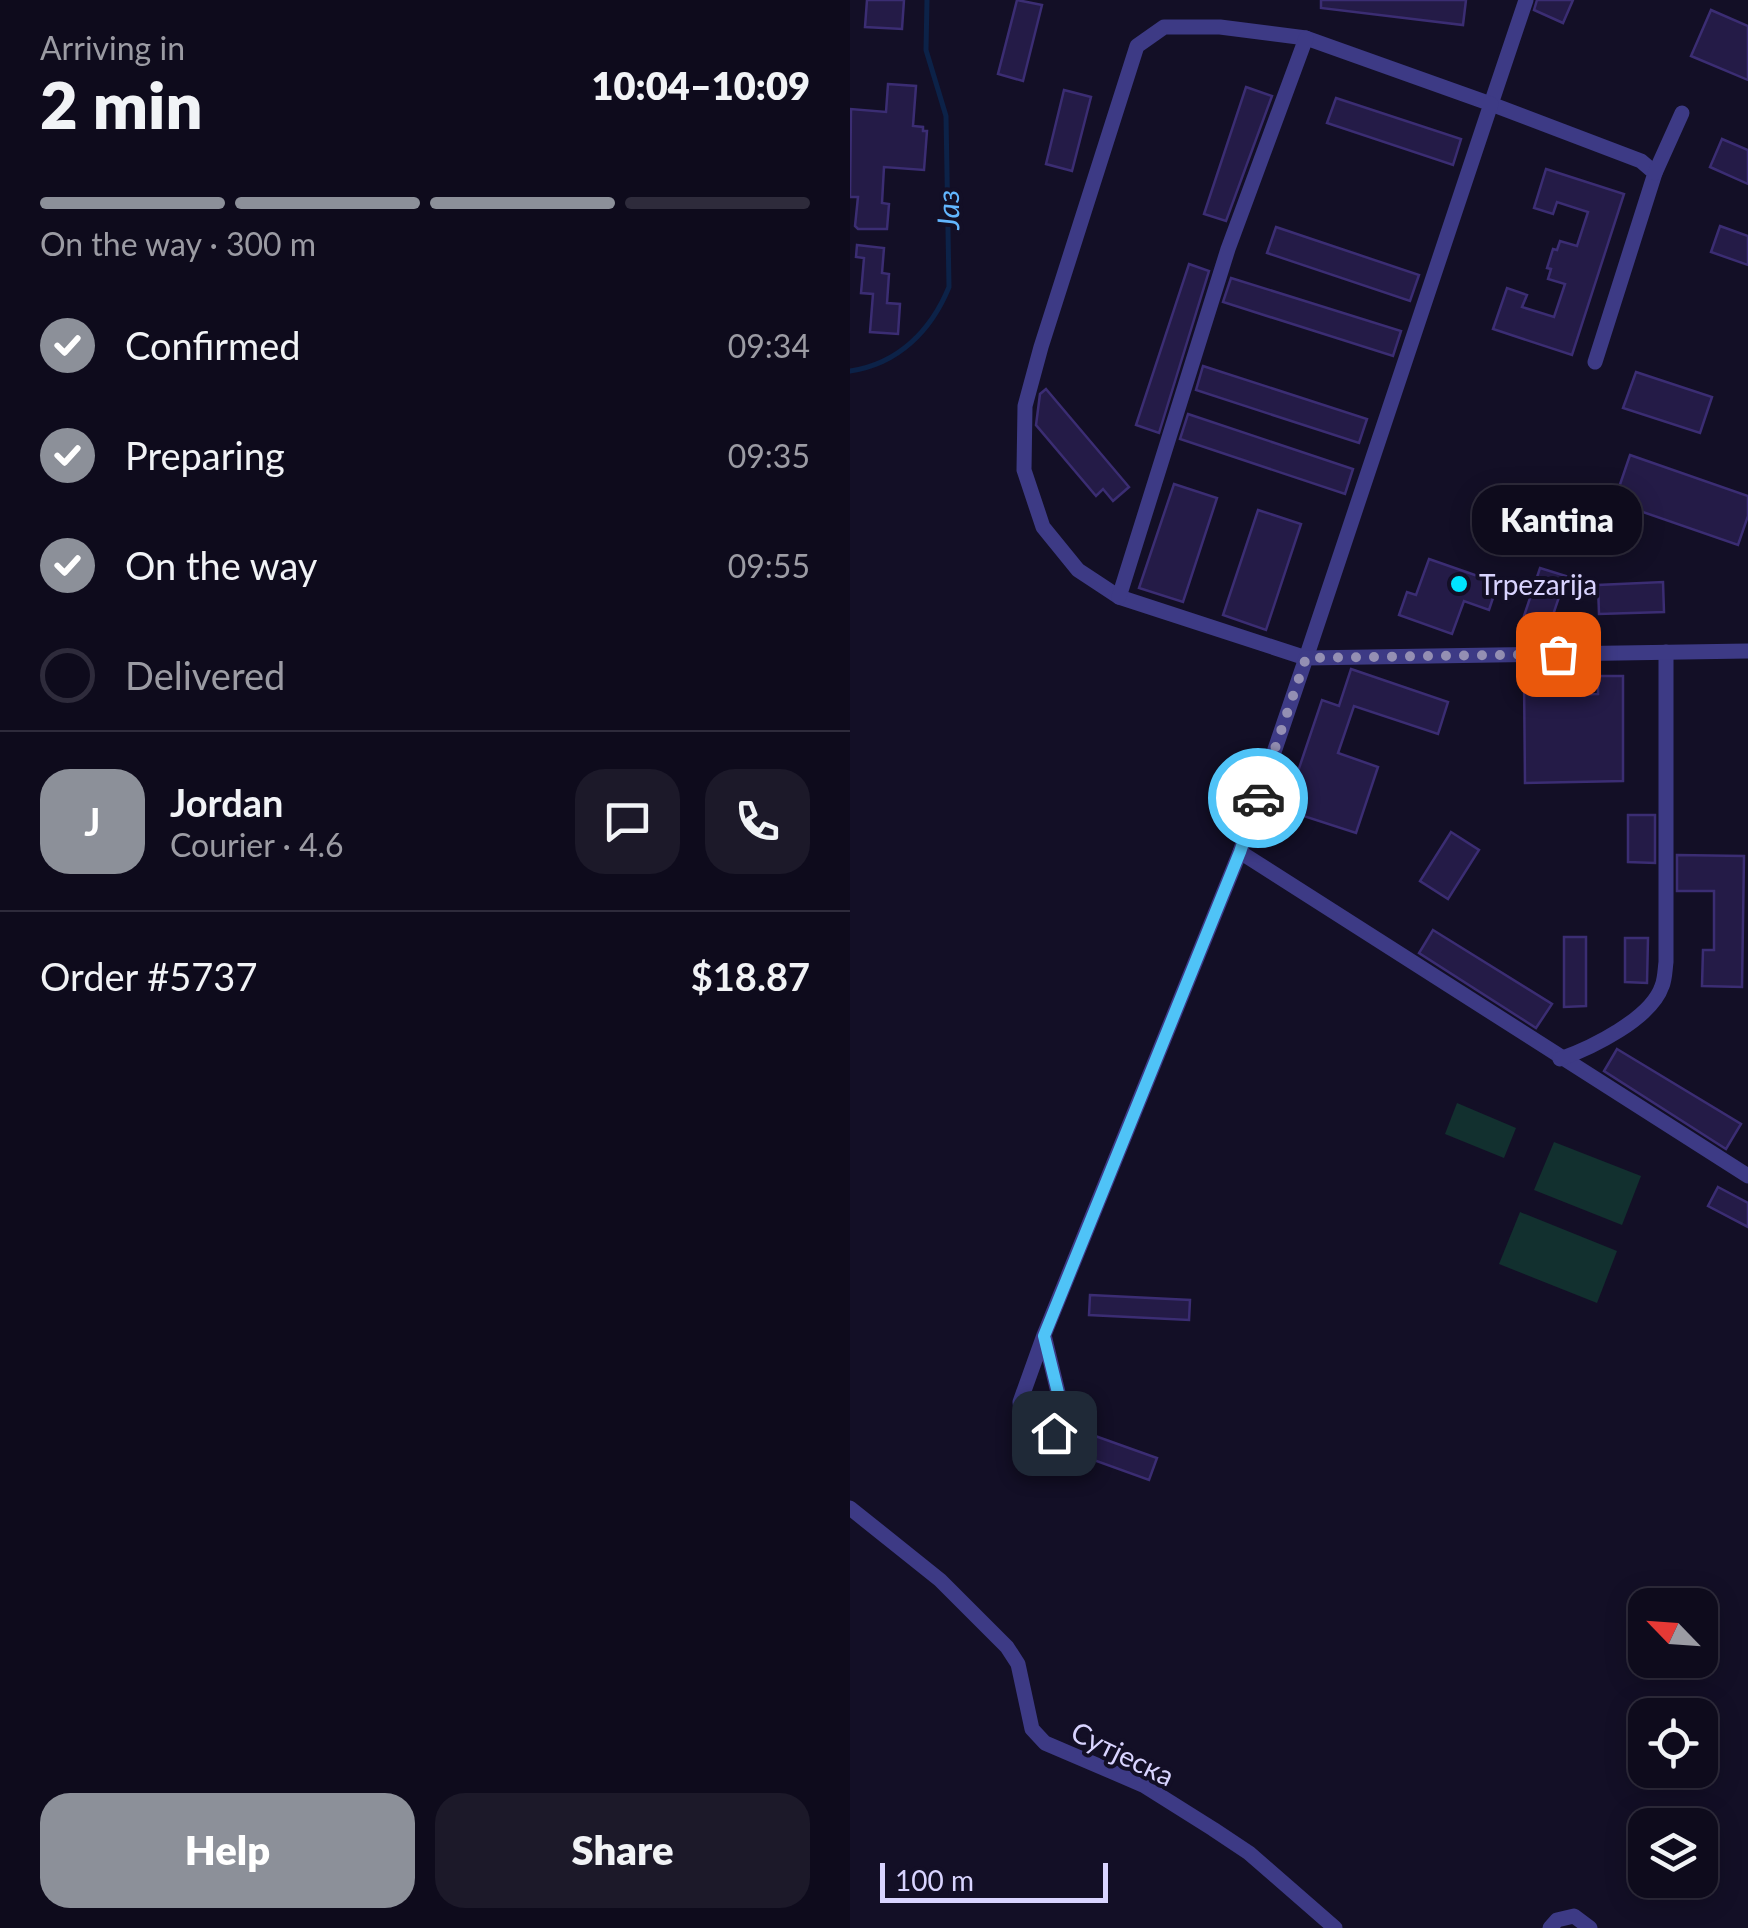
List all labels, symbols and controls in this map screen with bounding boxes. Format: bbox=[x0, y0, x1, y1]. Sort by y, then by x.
text: Arriving in bbox=[40, 28, 185, 67]
text: 10:04–10:09 bbox=[591, 62, 810, 108]
text: 2 min bbox=[40, 65, 202, 143]
water label: Јаз bbox=[929, 190, 965, 231]
text: On the way · 300 m bbox=[40, 224, 316, 263]
icon: check bbox=[40, 318, 95, 373]
text: Confirmed bbox=[125, 322, 301, 368]
text: 09:34 bbox=[728, 326, 810, 365]
icon: check bbox=[40, 428, 95, 483]
text: Preparing bbox=[125, 432, 285, 478]
text: 09:35 bbox=[728, 436, 810, 475]
callout: Kantina bbox=[1473, 484, 1643, 554]
text: Kantina bbox=[1500, 500, 1614, 539]
icon: check bbox=[40, 538, 95, 593]
text: On the way bbox=[125, 542, 317, 588]
text: 09:55 bbox=[728, 546, 810, 585]
place label: Trpezarija bbox=[1479, 567, 1597, 601]
marker: Trpezarija bbox=[1448, 573, 1470, 595]
pin bbox=[1516, 612, 1601, 697]
icon: bag bbox=[1531, 627, 1586, 682]
text: Delivered bbox=[125, 652, 285, 698]
courier bbox=[1208, 748, 1308, 848]
button: chat bbox=[575, 769, 680, 874]
button: phone bbox=[705, 769, 810, 874]
icon: car bbox=[1231, 771, 1286, 826]
text: Jordan bbox=[170, 779, 283, 825]
text: J bbox=[84, 798, 101, 844]
text: Courier · 4.6 bbox=[170, 825, 344, 864]
text: Order #5737 bbox=[40, 953, 257, 999]
text: $18.87 bbox=[691, 953, 810, 999]
pin bbox=[1012, 1391, 1097, 1476]
icon: home bbox=[1027, 1406, 1082, 1461]
north arrow bbox=[1628, 1588, 1718, 1678]
map controls bbox=[1628, 1588, 1718, 1898]
button: locate bbox=[1628, 1698, 1718, 1788]
street label: Сутјеска bbox=[1066, 1714, 1180, 1792]
button: Help bbox=[40, 1793, 415, 1908]
button: Share bbox=[435, 1793, 810, 1908]
button: layers bbox=[1628, 1808, 1718, 1898]
scale bar bbox=[880, 1858, 1108, 1902]
text: 100 m bbox=[895, 1863, 974, 1897]

